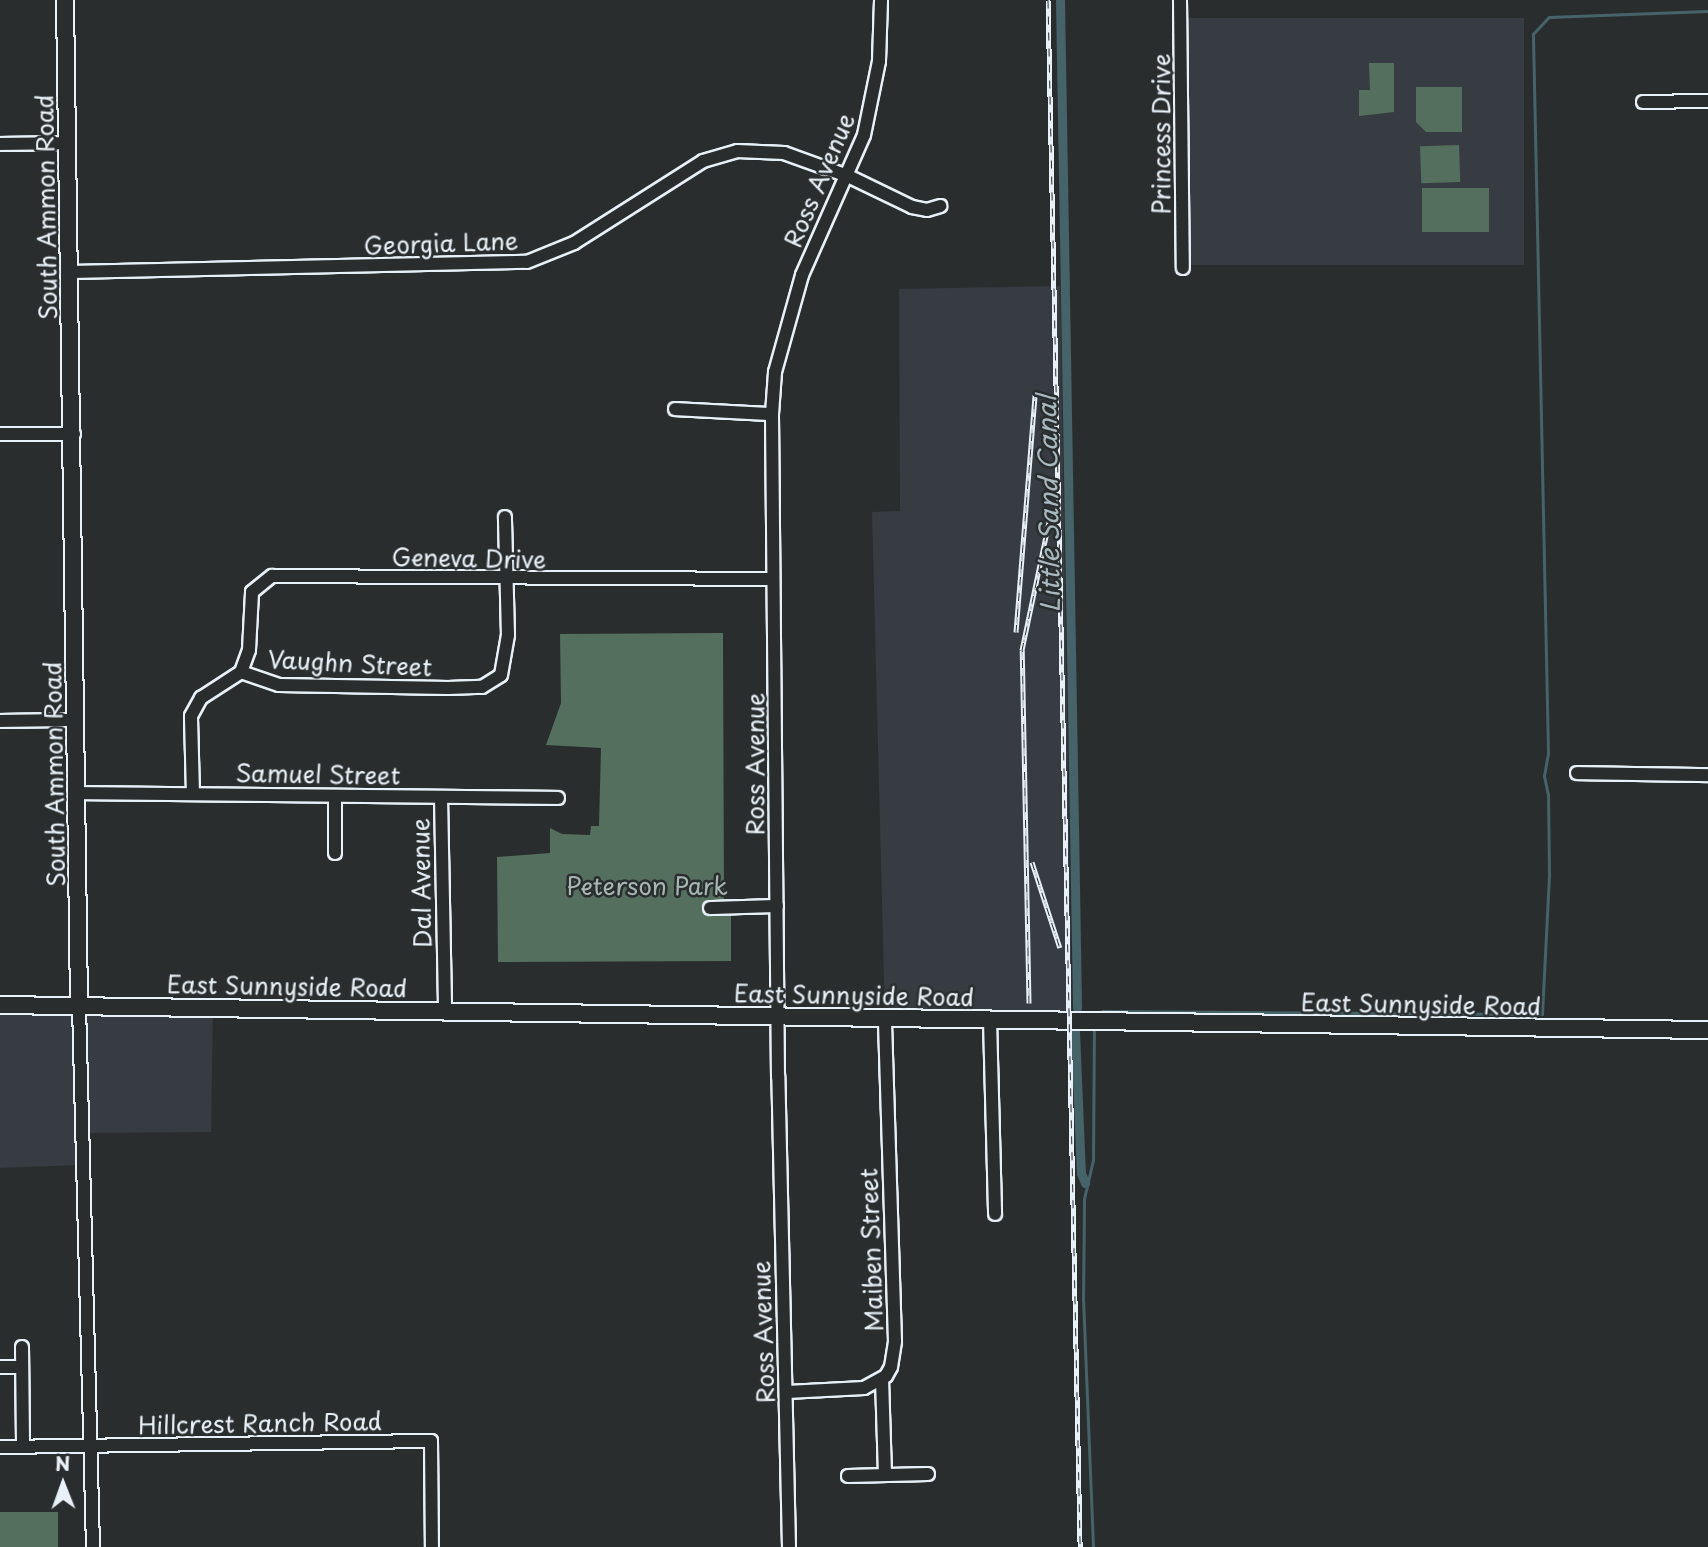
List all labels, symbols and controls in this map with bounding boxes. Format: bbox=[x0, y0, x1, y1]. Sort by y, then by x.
street label: Princess Drive bbox=[1147, 53, 1175, 215]
street label: South Ammon Road bbox=[30, 92, 62, 322]
street label: Ross Avenue bbox=[778, 109, 860, 251]
street label: Georgia Lane bbox=[363, 226, 519, 260]
water label: Little Sand Canal bbox=[1030, 394, 1066, 614]
street label: Geneva Drive bbox=[391, 542, 547, 574]
street label: Vaughn Street bbox=[267, 644, 433, 682]
street label: South Ammon Road bbox=[38, 659, 70, 889]
street label: Ross Avenue bbox=[741, 693, 769, 835]
street label: Samuel Street bbox=[235, 758, 401, 790]
street label: Dal Avenue bbox=[405, 817, 437, 949]
park label: Peterson Park bbox=[566, 872, 728, 900]
street label: East Sunnyside Road bbox=[166, 969, 408, 1003]
street label: East Sunnyside Road bbox=[733, 978, 975, 1012]
street label: East Sunnyside Road bbox=[1300, 987, 1542, 1021]
street label: Maiben Street bbox=[854, 1167, 888, 1333]
street label: Ross Avenue bbox=[746, 1261, 780, 1403]
street label: Hillcrest Ranch Road bbox=[140, 1407, 380, 1439]
north arrow bbox=[28, 1449, 98, 1519]
text: N bbox=[55, 1449, 70, 1477]

